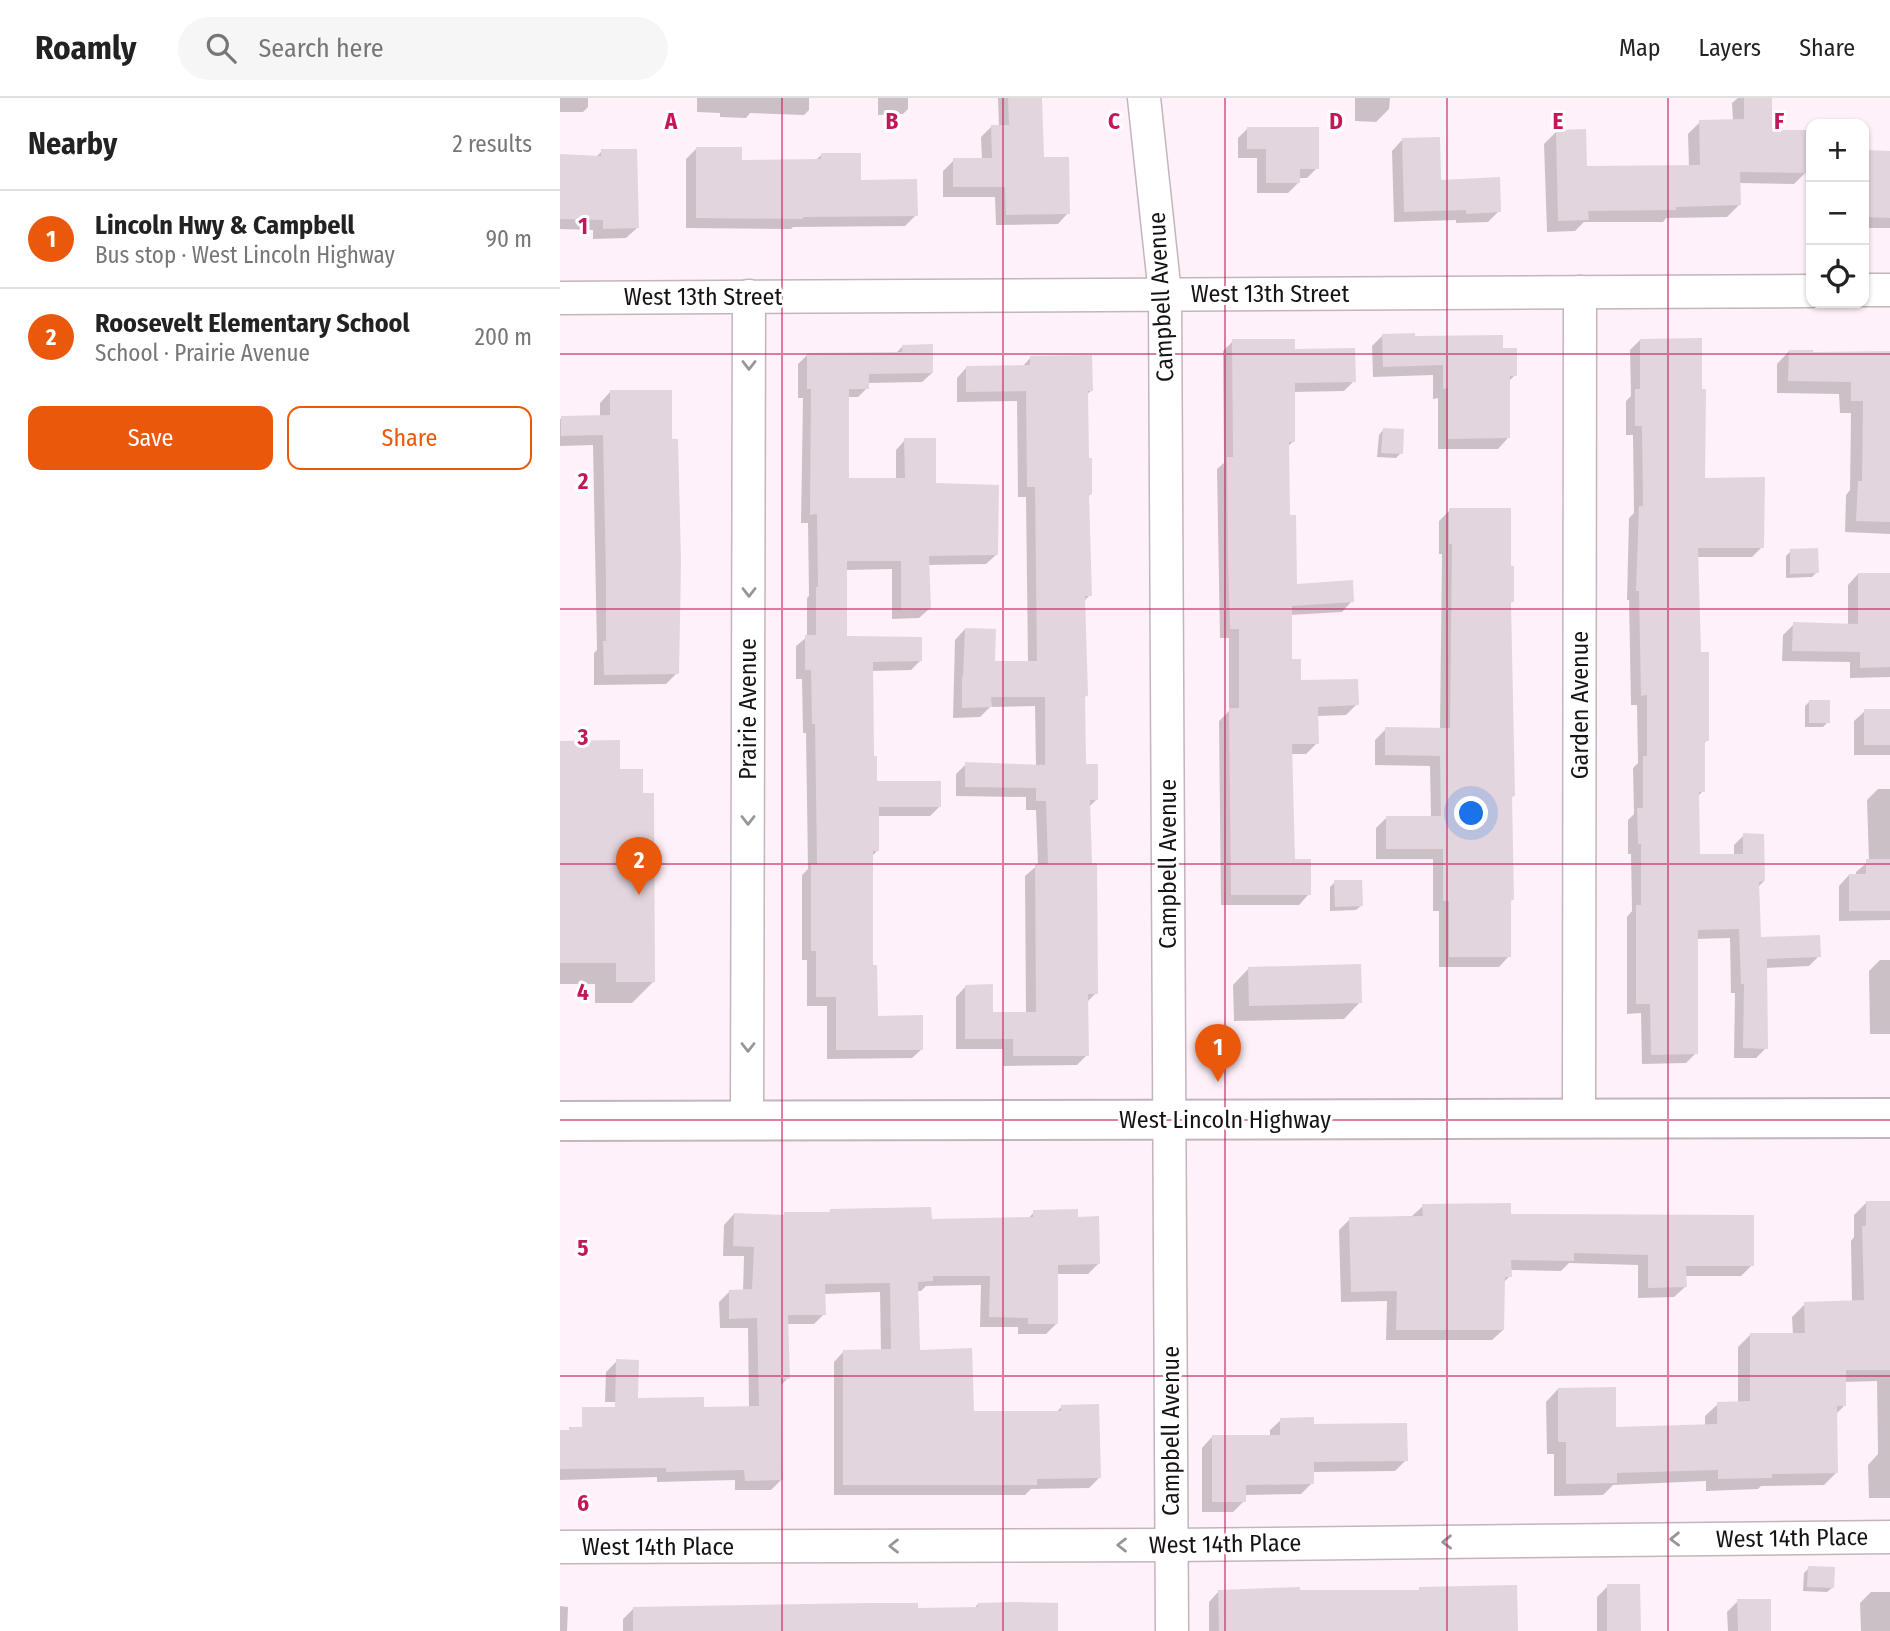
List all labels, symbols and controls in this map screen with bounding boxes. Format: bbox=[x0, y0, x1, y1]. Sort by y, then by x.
search box bbox=[178, 17, 668, 80]
text: Roamly bbox=[35, 28, 136, 68]
icon: search bbox=[202, 29, 240, 67]
text: Search here bbox=[258, 33, 384, 64]
text: Map bbox=[1619, 34, 1661, 62]
text: Layers bbox=[1699, 34, 1761, 62]
text: Share bbox=[1799, 34, 1855, 62]
text: A bbox=[664, 107, 678, 135]
text: B bbox=[886, 107, 899, 135]
text: C bbox=[1108, 107, 1120, 135]
text: D bbox=[1329, 107, 1343, 135]
text: E bbox=[1553, 107, 1564, 135]
text: F bbox=[1774, 107, 1784, 135]
map controls bbox=[1806, 119, 1869, 308]
button: + bbox=[1806, 119, 1869, 182]
text: Nearby bbox=[28, 126, 117, 162]
text: 2 results bbox=[452, 130, 532, 158]
button: − bbox=[1806, 182, 1869, 245]
text: Lincoln Hwy & Campbell bbox=[95, 210, 355, 241]
street label: Campbell Avenue bbox=[1143, 211, 1179, 383]
text: 1 bbox=[578, 212, 588, 240]
text: 1 bbox=[46, 225, 56, 253]
text: 90 m bbox=[486, 225, 532, 253]
text: Bus stop · West Lincoln Highway bbox=[95, 241, 395, 269]
button: locate bbox=[1806, 245, 1869, 308]
street label: West 13th Street bbox=[1191, 280, 1349, 308]
street label: West 13th Street bbox=[624, 283, 782, 311]
text: Roosevelt Elementary School bbox=[95, 308, 410, 339]
text: 2 bbox=[46, 323, 56, 351]
text: 200 m bbox=[475, 323, 532, 351]
text: School · Prairie Avenue bbox=[95, 339, 310, 367]
one-way arrow bbox=[741, 360, 757, 370]
button: Save bbox=[28, 406, 273, 470]
button: Share bbox=[287, 406, 532, 470]
text: 2 bbox=[577, 467, 589, 495]
one-way arrow bbox=[741, 587, 757, 598]
street label: Garden Avenue bbox=[1566, 631, 1594, 779]
street label: Prairie Avenue bbox=[734, 638, 762, 780]
text: 3 bbox=[577, 723, 589, 751]
street label: Campbell Avenue bbox=[1154, 779, 1182, 949]
your location bbox=[1454, 796, 1488, 830]
one-way arrow bbox=[740, 815, 756, 825]
pin: 2 bbox=[616, 837, 662, 895]
text: 4 bbox=[577, 978, 589, 1006]
pin: 1 bbox=[1195, 1024, 1241, 1082]
one-way arrow bbox=[740, 1042, 756, 1053]
street label: West Lincoln Highway bbox=[1119, 1106, 1331, 1134]
text: 5 bbox=[577, 1234, 589, 1262]
street label: Campbell Avenue bbox=[1157, 1346, 1185, 1516]
text: 6 bbox=[577, 1489, 589, 1517]
street label: West 14th Place bbox=[1716, 1523, 1868, 1553]
street label: West 14th Place bbox=[1149, 1529, 1301, 1559]
one-way arrow bbox=[1669, 1531, 1680, 1547]
street label: West 14th Place bbox=[582, 1533, 734, 1561]
one-way arrow bbox=[1442, 1534, 1452, 1550]
one-way arrow bbox=[1116, 1537, 1127, 1553]
one-way arrow bbox=[889, 1538, 899, 1554]

